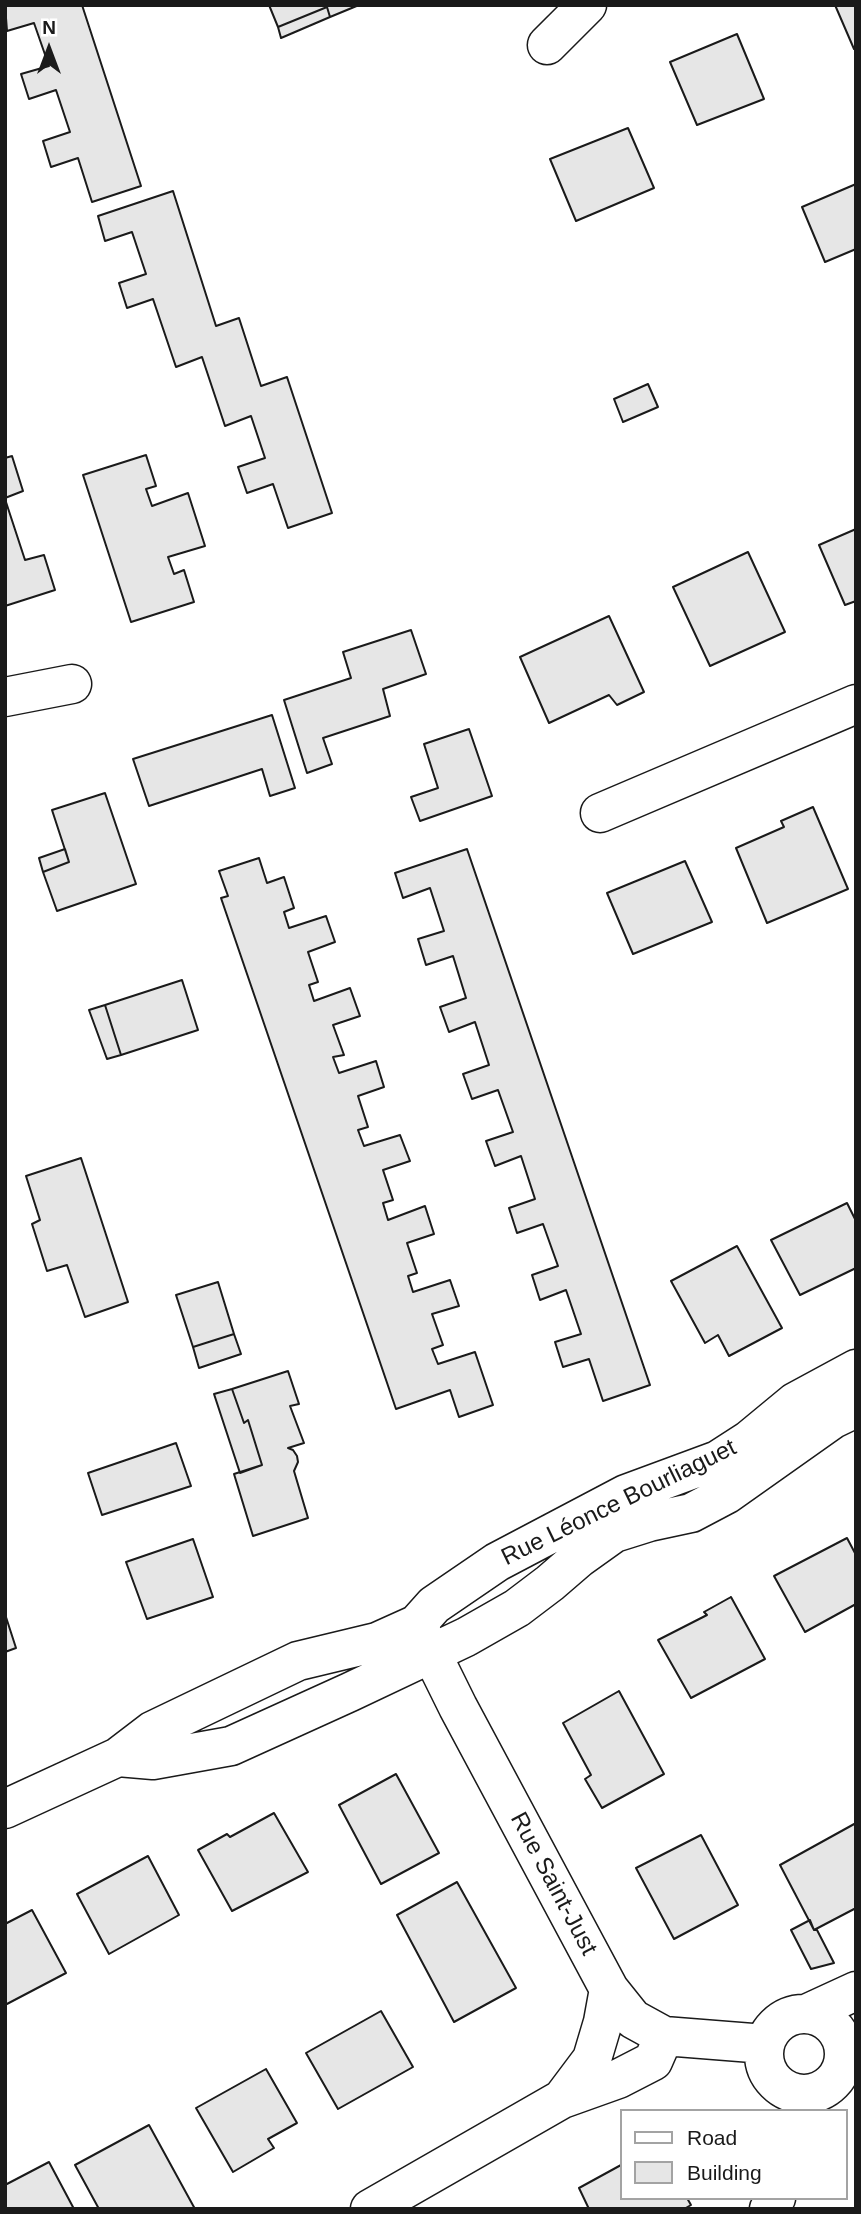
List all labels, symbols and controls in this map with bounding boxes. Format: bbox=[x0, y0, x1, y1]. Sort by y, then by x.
north arrow bbox=[14, 14, 84, 84]
text: N bbox=[42, 17, 56, 38]
street label: Rue Léonce Bourliaguet bbox=[497, 1434, 741, 1572]
street label: Rue Saint-Just bbox=[503, 1808, 603, 1960]
legend bbox=[620, 2109, 847, 2200]
text: Road bbox=[687, 2126, 737, 2149]
text: Building bbox=[687, 2161, 762, 2184]

